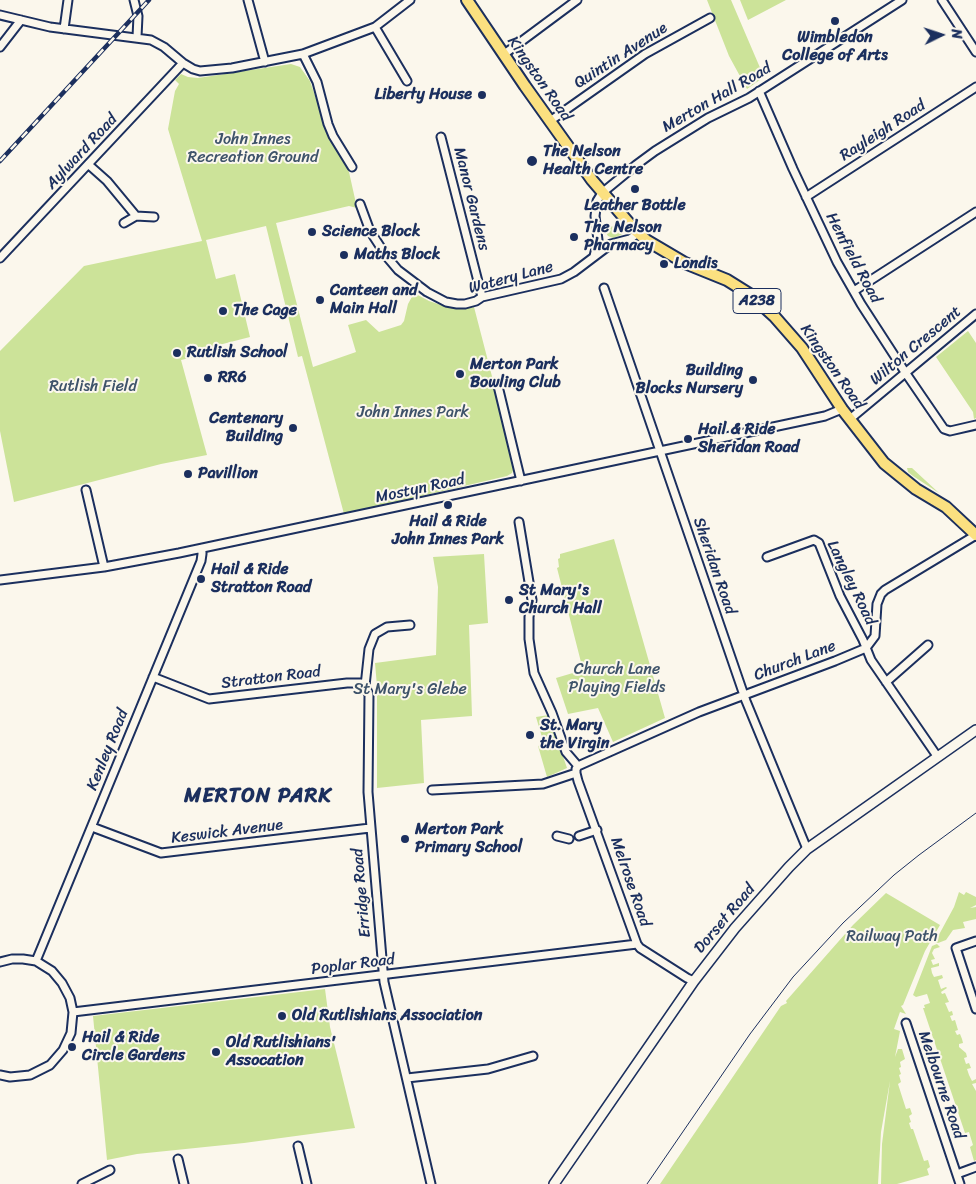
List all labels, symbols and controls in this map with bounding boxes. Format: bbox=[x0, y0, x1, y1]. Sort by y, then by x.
north arrow bbox=[916, 10, 966, 60]
marker: Wimbledon College of Arts bbox=[829, 15, 841, 27]
street label: Quintin Avenue bbox=[571, 19, 671, 93]
place label: Wimbledon College of Arts bbox=[782, 28, 888, 66]
text: N bbox=[944, 28, 969, 40]
street label: Kingston Road bbox=[503, 33, 575, 125]
street label: Merton Hall Road bbox=[659, 59, 775, 137]
place label: Liberty House bbox=[375, 85, 472, 105]
marker: Liberty House bbox=[476, 89, 488, 101]
street label: Rayleigh Road bbox=[837, 96, 929, 166]
street label: Aylward Road bbox=[42, 110, 122, 194]
park label: John Innes Recreation Ground bbox=[188, 130, 318, 168]
place label: The Nelson Health Centre bbox=[543, 142, 643, 180]
street label: Manor Gardens bbox=[449, 145, 493, 253]
marker: The Nelson Health Centre bbox=[525, 154, 539, 168]
marker: Leather Bottle bbox=[629, 183, 641, 195]
place label: Leather Bottle bbox=[584, 196, 686, 216]
street label: Henfield Road bbox=[821, 209, 885, 307]
place label: The Nelson Pharmacy bbox=[584, 218, 662, 256]
place label: Science Block bbox=[322, 222, 420, 242]
marker: Science Block bbox=[306, 226, 318, 238]
marker: The Nelson Pharmacy bbox=[568, 231, 580, 243]
place label: Maths Block bbox=[354, 245, 440, 265]
marker: Maths Block bbox=[338, 249, 350, 261]
place label: Londis bbox=[674, 254, 718, 274]
street label: Watery Lane bbox=[467, 257, 555, 299]
marker: Londis bbox=[658, 258, 670, 270]
place label: Canteen and Main Hall bbox=[330, 281, 418, 319]
road number: A238 bbox=[733, 288, 781, 314]
marker: Canteen and Main Hall bbox=[314, 294, 326, 306]
place label: The Cage bbox=[233, 301, 297, 321]
street label: Wilton Crescent bbox=[866, 302, 966, 390]
marker: The Cage bbox=[217, 305, 229, 317]
street label: Kingston Road bbox=[796, 321, 868, 413]
place label: Rutlish School bbox=[187, 343, 288, 363]
marker: Rutlish School bbox=[171, 347, 183, 359]
place label: Merton Park Bowling Club bbox=[470, 355, 561, 393]
place label: Building Blocks Nursery bbox=[636, 361, 743, 399]
place label: RR6 bbox=[218, 368, 247, 388]
marker: Merton Park Bowling Club bbox=[454, 368, 466, 380]
marker: RR6 bbox=[202, 372, 214, 384]
marker: Building Blocks Nursery bbox=[747, 374, 759, 386]
park label: Rutlish Field bbox=[49, 377, 137, 397]
park label: John Innes Park bbox=[357, 403, 469, 423]
place label: Centenary Building bbox=[209, 409, 283, 447]
place label: Hail & Ride Sheridan Road bbox=[698, 420, 799, 458]
marker: Centenary Building bbox=[287, 422, 299, 434]
marker: Hail & Ride Sheridan Road bbox=[682, 433, 694, 445]
place label: Pavillion bbox=[198, 464, 258, 484]
marker: Pavillion bbox=[182, 468, 194, 480]
street label: Mostyn Road bbox=[374, 470, 466, 508]
marker: Hail & Ride John Innes Park bbox=[442, 499, 454, 511]
place label: Hail & Ride John Innes Park bbox=[392, 512, 504, 550]
street label: Sheridan Road bbox=[688, 515, 740, 617]
street label: Langley Road bbox=[822, 538, 880, 628]
place label: Hail & Ride Stratton Road bbox=[211, 560, 311, 598]
marker: Hail & Ride Stratton Road bbox=[195, 573, 207, 585]
place label: St Mary's Church Hall bbox=[519, 581, 602, 619]
marker: St Mary's Church Hall bbox=[503, 594, 515, 606]
street label: Church Lane bbox=[751, 637, 839, 685]
park label: Church Lane Playing Fields bbox=[569, 660, 665, 698]
street label: Stratton Road bbox=[220, 662, 322, 694]
park label: St Mary's Glebe bbox=[353, 680, 467, 700]
street label: Kenley Road bbox=[83, 707, 133, 793]
place label: St. Mary the Virgin bbox=[540, 716, 609, 754]
marker: St. Mary the Virgin bbox=[524, 729, 536, 741]
district label: MERTON PARK bbox=[183, 784, 333, 810]
street label: Keswick Avenue bbox=[170, 816, 284, 848]
place label: Merton Park Primary School bbox=[415, 820, 522, 858]
marker: Merton Park Primary School bbox=[399, 833, 411, 845]
street label: Melrose Road bbox=[606, 835, 654, 929]
street label: Erridge Road bbox=[349, 848, 375, 938]
street label: Dorset Road bbox=[690, 880, 760, 958]
park label: Railway Path bbox=[846, 927, 938, 947]
street label: Poplar Road bbox=[310, 950, 396, 980]
place label: Old Rutlishians Association bbox=[292, 1006, 482, 1026]
marker: Old Rutlishians Association bbox=[276, 1010, 288, 1022]
place label: Hail & Ride Circle Gardens bbox=[82, 1028, 185, 1066]
street label: Melbourne Road bbox=[914, 1028, 968, 1142]
place label: Old Rutlishians' Assocation bbox=[226, 1033, 336, 1071]
marker: Hail & Ride Circle Gardens bbox=[66, 1041, 78, 1053]
marker: Old Rutlishians' Assocation bbox=[210, 1046, 222, 1058]

